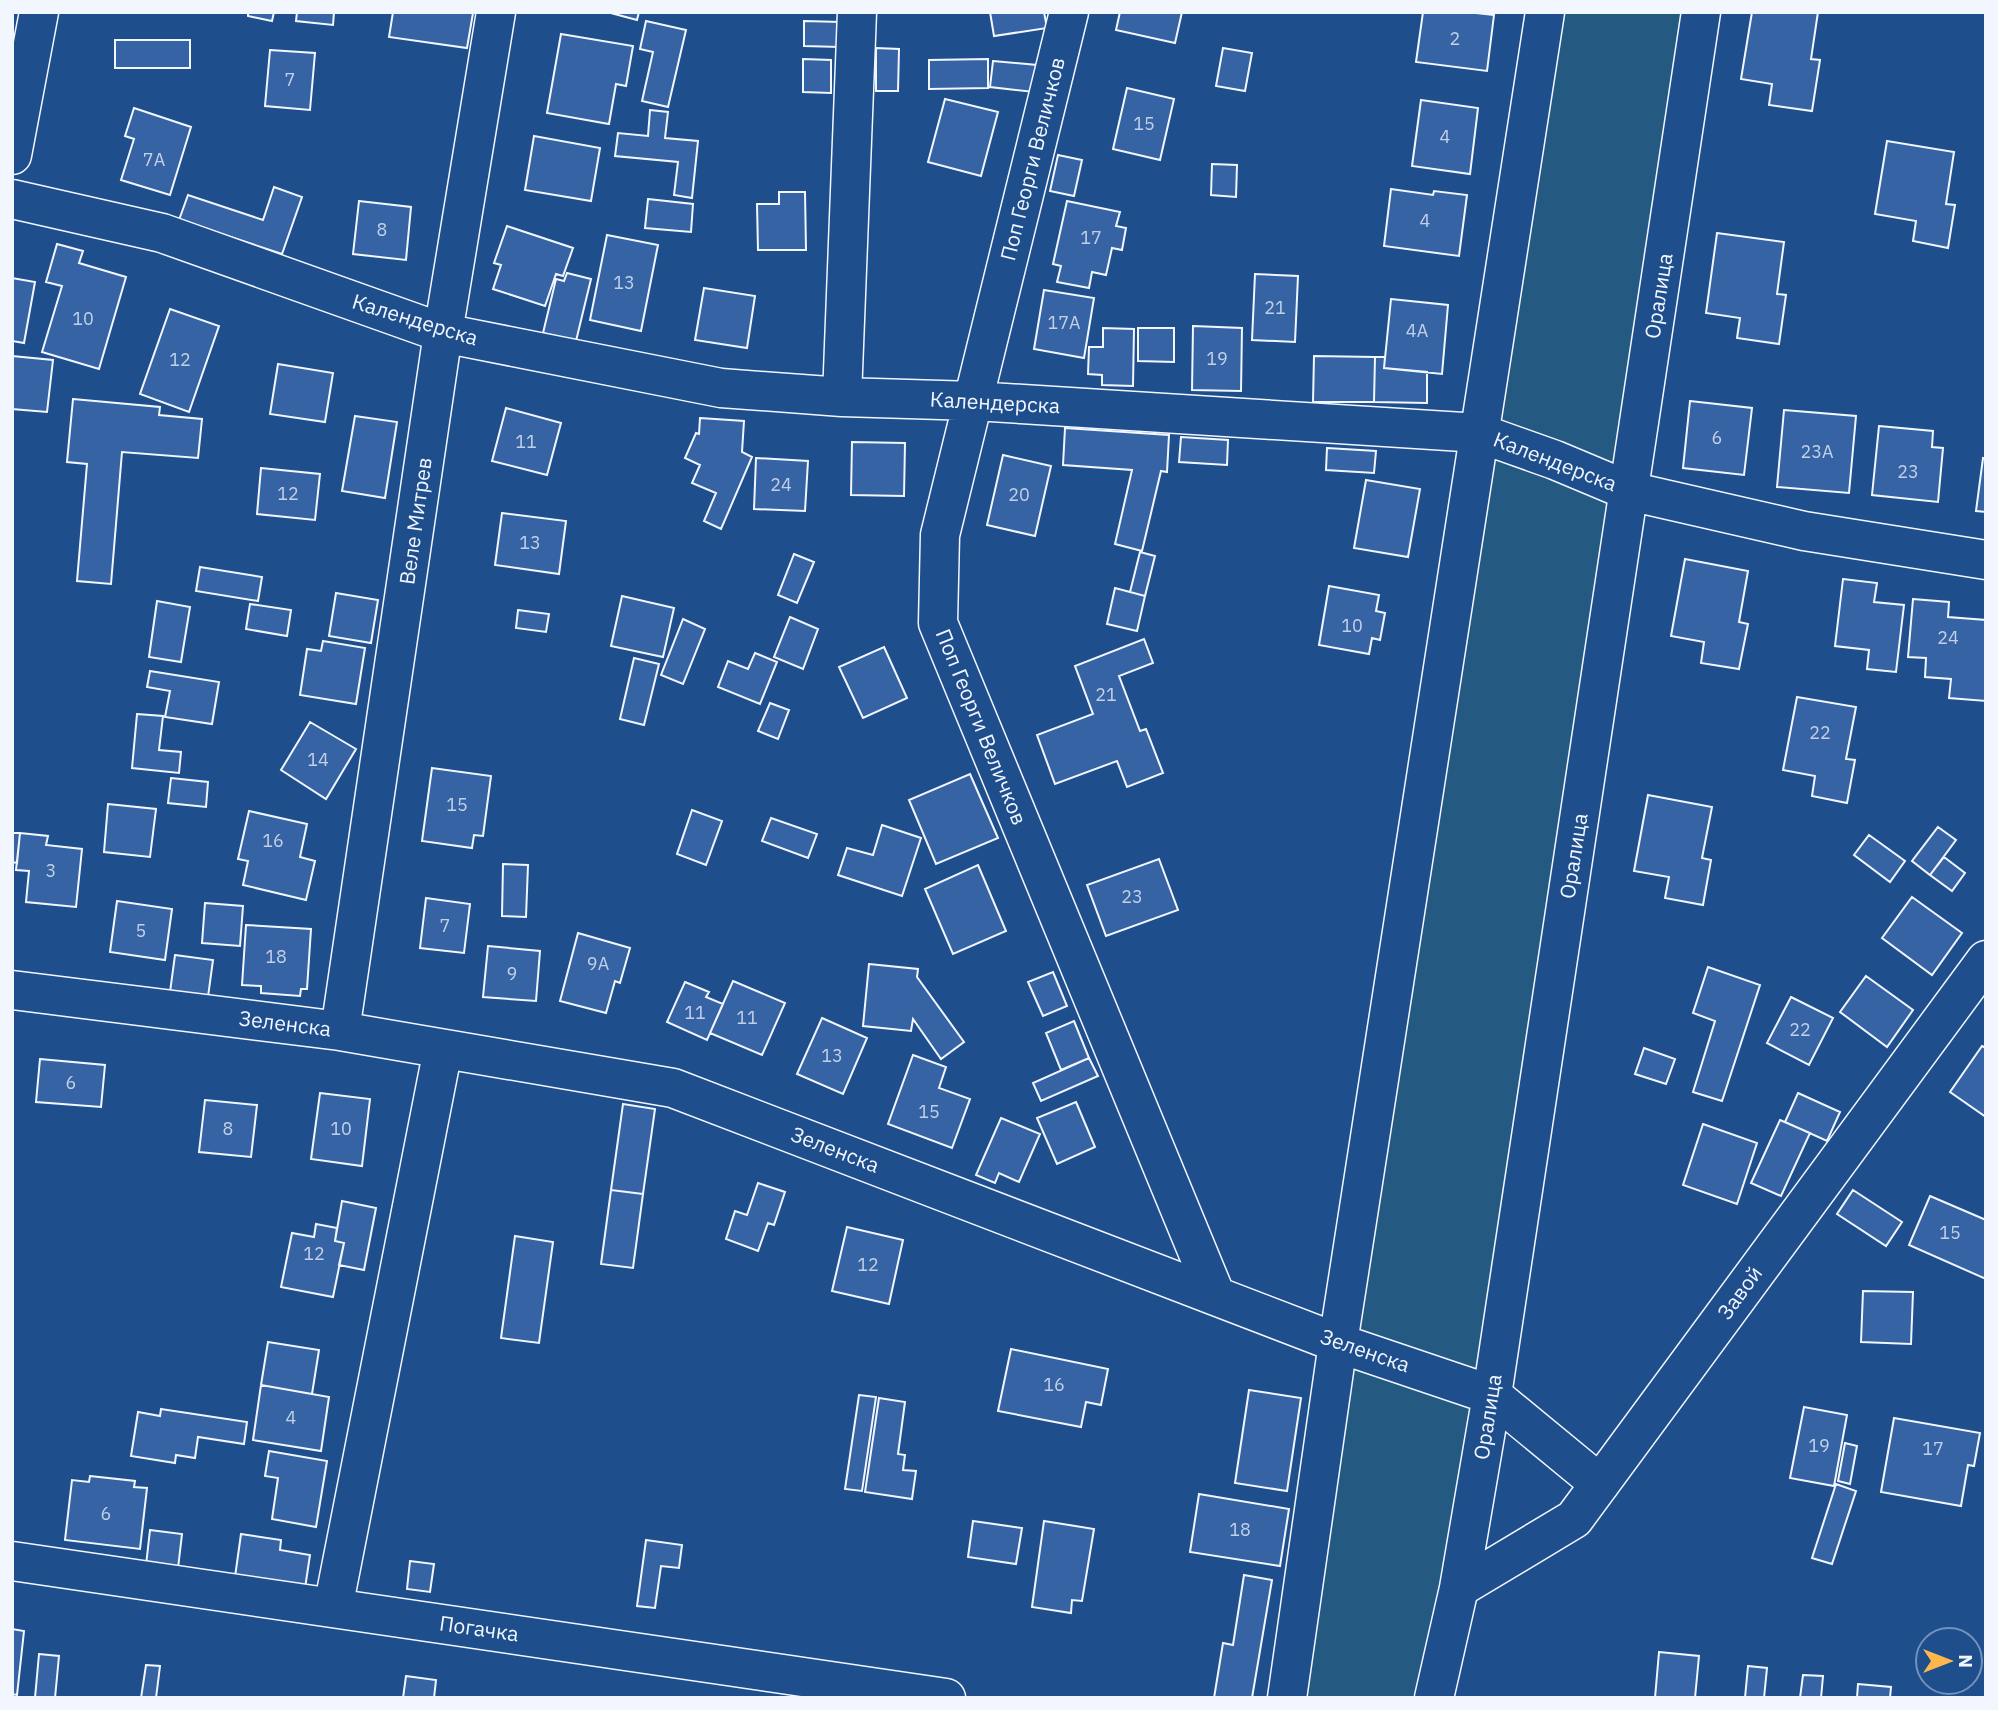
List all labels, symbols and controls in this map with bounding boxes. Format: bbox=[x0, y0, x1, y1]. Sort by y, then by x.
house number: 2 bbox=[1450, 27, 1460, 50]
street label: Поп Георги Величков bbox=[993, 54, 1071, 264]
house number: 7 bbox=[285, 68, 295, 91]
house number: 15 bbox=[1133, 112, 1155, 135]
house number: 4 bbox=[1440, 125, 1451, 148]
house number: 7А bbox=[143, 148, 166, 171]
house number: 4 bbox=[1420, 209, 1431, 232]
house number: 8 bbox=[377, 218, 387, 241]
house number: 17 bbox=[1080, 226, 1102, 249]
street label: Оралица bbox=[1637, 251, 1679, 341]
house number: 13 bbox=[613, 271, 635, 294]
street label: Календерска bbox=[349, 287, 482, 351]
house number: 21 bbox=[1264, 296, 1286, 319]
house number: 10 bbox=[72, 307, 94, 330]
house number: 17А bbox=[1047, 311, 1081, 334]
house number: 4А bbox=[1406, 319, 1429, 342]
house number: 19 bbox=[1206, 347, 1228, 370]
house number: 12 bbox=[169, 348, 191, 371]
street label: Календерска bbox=[929, 385, 1061, 419]
street label: Календерска bbox=[1490, 425, 1621, 497]
house number: 6 bbox=[1712, 426, 1722, 449]
house number: 11 bbox=[515, 430, 537, 453]
house number: 23А bbox=[1800, 440, 1834, 463]
street label: Веле Митрев bbox=[392, 455, 438, 586]
house number: 23 bbox=[1897, 460, 1919, 483]
house number: 24 bbox=[770, 473, 792, 496]
house number: 12 bbox=[277, 482, 299, 505]
house number: 20 bbox=[1008, 483, 1030, 506]
house number: 13 bbox=[519, 531, 541, 554]
house number: 10 bbox=[1341, 614, 1363, 637]
street label: Поп Георги Величков bbox=[930, 624, 1034, 829]
house number: 24 bbox=[1937, 626, 1959, 649]
house number: 21 bbox=[1095, 683, 1117, 706]
house number: 22 bbox=[1809, 721, 1831, 744]
house number: 14 bbox=[307, 748, 329, 771]
house number: 15 bbox=[446, 793, 468, 816]
street label: Оралица bbox=[1552, 811, 1594, 901]
house number: 16 bbox=[262, 829, 284, 852]
house number: 3 bbox=[46, 859, 56, 882]
house number: 23 bbox=[1121, 885, 1143, 908]
house number: 7 bbox=[440, 914, 450, 937]
house number: 5 bbox=[136, 919, 146, 942]
house number: 18 bbox=[265, 945, 287, 968]
house number: 9А bbox=[587, 952, 610, 975]
house number: 9 bbox=[507, 962, 517, 985]
house number: 11 bbox=[684, 1001, 706, 1024]
street label: Зеленска bbox=[237, 1003, 333, 1043]
house number: 11 bbox=[736, 1006, 758, 1029]
house number: 22 bbox=[1789, 1018, 1811, 1041]
house number: 13 bbox=[821, 1044, 843, 1067]
house number: 6 bbox=[66, 1071, 76, 1094]
house number: 15 bbox=[918, 1100, 940, 1123]
house number: 8 bbox=[223, 1117, 233, 1140]
house number: 10 bbox=[330, 1117, 352, 1140]
street label: Зеленска bbox=[787, 1119, 884, 1179]
house number: 15 bbox=[1939, 1221, 1961, 1244]
house number: 12 bbox=[303, 1242, 325, 1265]
house number: 12 bbox=[857, 1253, 879, 1276]
street label: Завой bbox=[1710, 1260, 1768, 1325]
street label: Зеленска bbox=[1317, 1322, 1414, 1378]
street label: Оралица bbox=[1466, 1372, 1508, 1462]
house number: 16 bbox=[1043, 1373, 1065, 1396]
house number: 4 bbox=[286, 1406, 297, 1429]
house number: 19 bbox=[1808, 1434, 1830, 1457]
house number: 17 bbox=[1922, 1437, 1944, 1460]
house number: 6 bbox=[101, 1502, 111, 1525]
house number: 18 bbox=[1229, 1518, 1251, 1541]
street label: Погачка bbox=[438, 1609, 521, 1647]
north arrow bbox=[1914, 1626, 1984, 1696]
text: N bbox=[1954, 1654, 1978, 1668]

